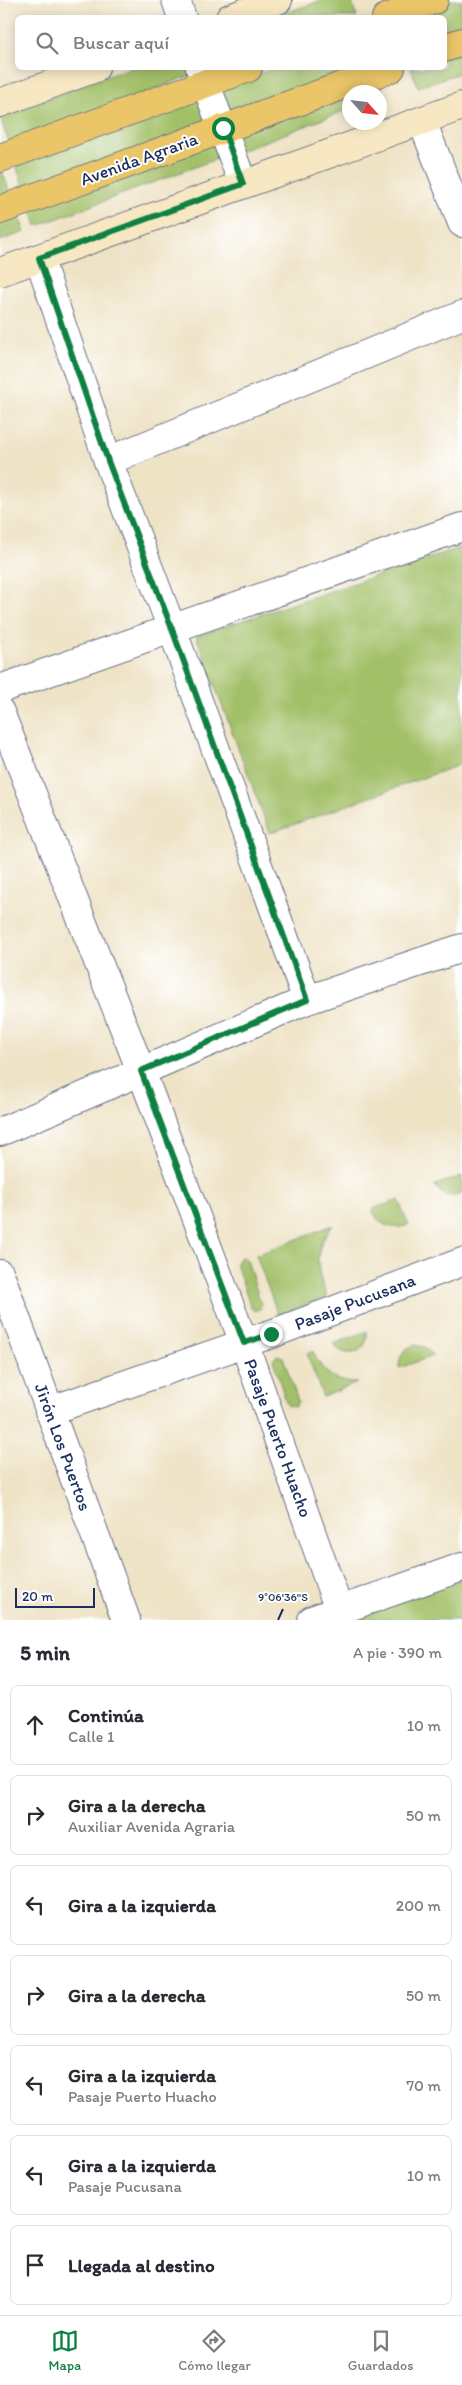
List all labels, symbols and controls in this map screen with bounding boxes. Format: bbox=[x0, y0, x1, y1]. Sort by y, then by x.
search box bbox=[15, 15, 447, 70]
icon: search bbox=[33, 29, 61, 57]
text: Buscar aquí bbox=[73, 31, 169, 54]
north arrow bbox=[342, 85, 387, 130]
route start bbox=[212, 117, 235, 140]
street label: Avenida Agraria bbox=[77, 127, 201, 190]
street label: Pasaje Pucusana bbox=[291, 1269, 419, 1335]
route end bbox=[260, 1323, 283, 1346]
street label: Pasaje Puerto Huacho bbox=[239, 1356, 317, 1520]
street label: Jirón Los Puertos bbox=[30, 1380, 96, 1514]
scale bar bbox=[15, 1585, 95, 1608]
text: 20 m bbox=[22, 1588, 53, 1605]
text: 9°06'36"S bbox=[258, 1590, 308, 1604]
text: 5 min bbox=[20, 1640, 70, 1665]
text: A pie · 390 m bbox=[353, 1643, 442, 1662]
text: Continúa bbox=[68, 1704, 144, 1727]
icon: ahead bbox=[21, 1711, 49, 1739]
text: 10 m bbox=[407, 1716, 441, 1735]
text: Calle 1 bbox=[68, 1727, 114, 1746]
text: Gira a la derecha bbox=[68, 1794, 206, 1817]
icon: right bbox=[21, 1801, 49, 1829]
text: 50 m bbox=[406, 1806, 441, 1825]
text: Auxiliar Avenida Agraria bbox=[68, 1817, 235, 1836]
icon: left bbox=[21, 1891, 49, 1919]
text: Gira a la izquierda bbox=[68, 1894, 216, 1917]
text: 200 m bbox=[396, 1896, 441, 1915]
icon: right bbox=[21, 1981, 49, 2009]
text: Gira a la derecha bbox=[68, 1984, 206, 2007]
text: 50 m bbox=[406, 1986, 441, 2005]
text: Gira a la izquierda bbox=[68, 2064, 216, 2087]
icon: left bbox=[21, 2071, 49, 2099]
text: 70 m bbox=[406, 2076, 441, 2095]
text: Pasaje Puerto Huacho bbox=[68, 2087, 217, 2106]
text: Gira a la izquierda bbox=[68, 2154, 216, 2177]
icon: left bbox=[21, 2161, 49, 2189]
text: 10 m bbox=[407, 2166, 441, 2185]
text: Pasaje Pucusana bbox=[68, 2177, 182, 2196]
icon: arrive bbox=[21, 2251, 49, 2279]
text: Llegada al destino bbox=[68, 2254, 215, 2277]
tab: Mapa bbox=[49, 2327, 81, 2374]
tab: Cómo llegar bbox=[178, 2327, 251, 2374]
tab: Guardados bbox=[348, 2327, 413, 2374]

